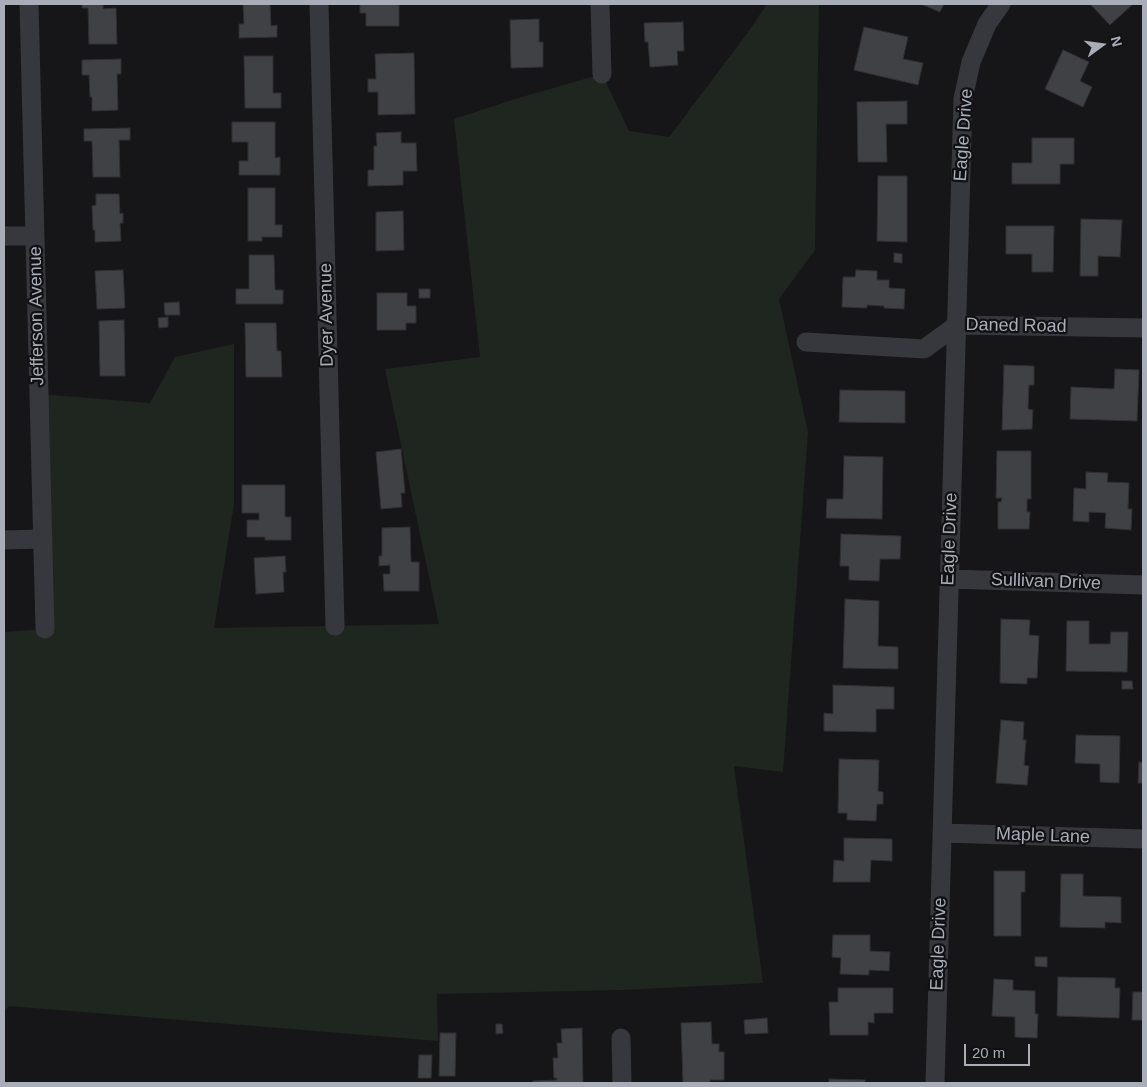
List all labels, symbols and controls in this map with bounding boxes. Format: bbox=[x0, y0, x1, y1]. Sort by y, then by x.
north arrow bbox=[1077, 20, 1127, 70]
text: N bbox=[1108, 35, 1126, 48]
street label: Eagle Drive bbox=[950, 88, 978, 182]
street label: Jefferson Avenue bbox=[25, 246, 49, 386]
street label: Dyer Avenue bbox=[315, 263, 339, 367]
street label: Daned Road bbox=[965, 314, 1067, 338]
street label: Eagle Drive bbox=[938, 492, 962, 586]
street label: Sullivan Drive bbox=[991, 569, 1101, 595]
street label: Maple Lane bbox=[996, 824, 1090, 848]
street label: Eagle Drive bbox=[927, 897, 951, 991]
scale bar bbox=[967, 1034, 1033, 1066]
text: 20 m bbox=[972, 1044, 1005, 1061]

